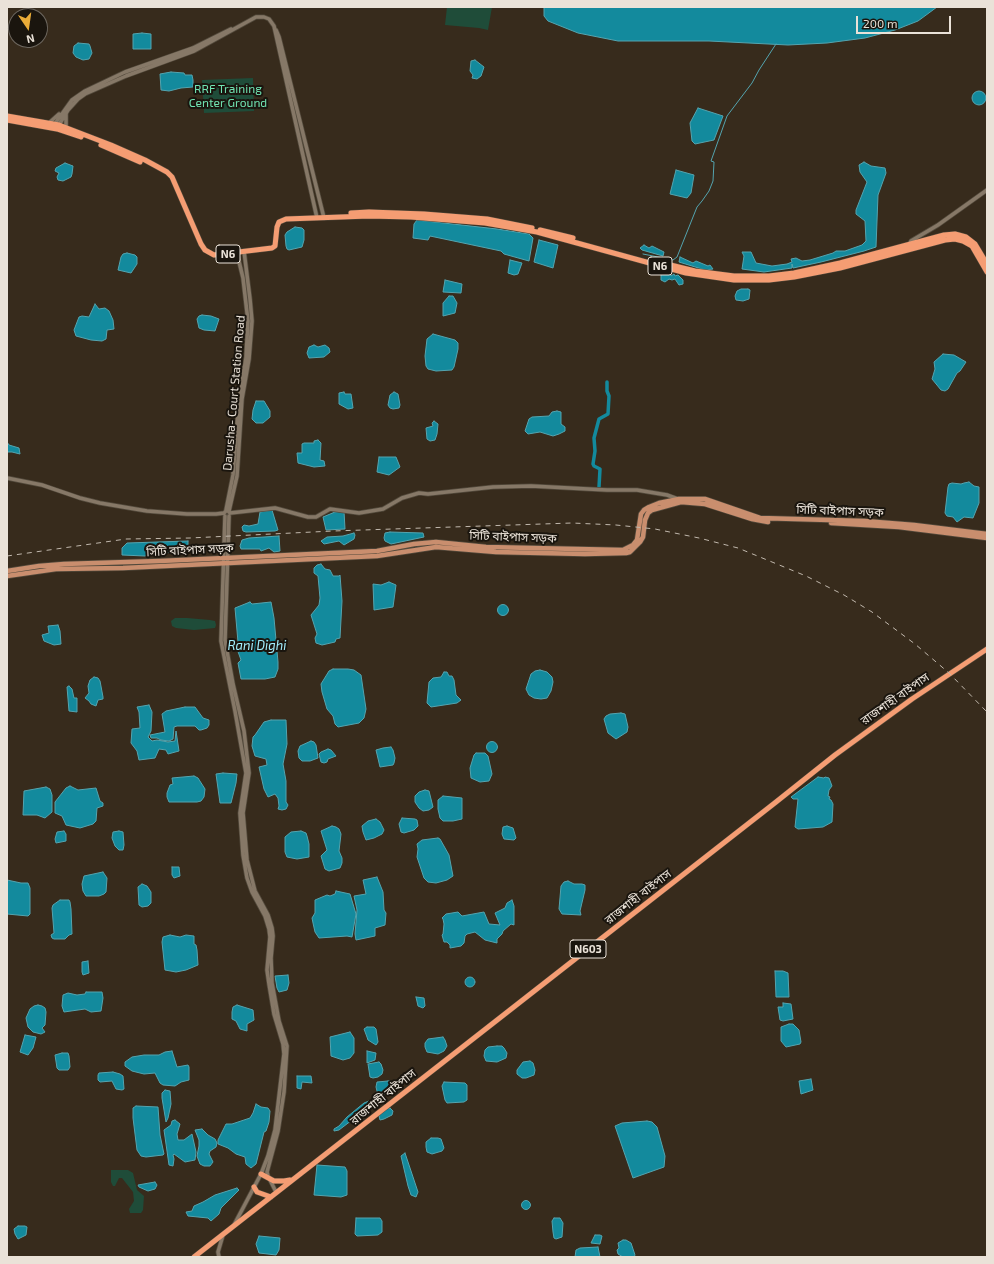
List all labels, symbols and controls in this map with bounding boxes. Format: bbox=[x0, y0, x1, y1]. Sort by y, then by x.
north arrow bbox=[8, 8, 48, 48]
scale bar bbox=[858, 8, 953, 34]
text: 200 m bbox=[863, 16, 897, 30]
text: N bbox=[25, 32, 36, 46]
park label: RRF Training Center Ground bbox=[189, 82, 267, 110]
road number: N6 bbox=[216, 245, 240, 263]
road number: N6 bbox=[648, 257, 672, 275]
street label: Darusha- Court Station Road bbox=[220, 315, 248, 471]
street label: সিটি বাইপাস সড়ক bbox=[796, 502, 884, 520]
street label: সিটি বাইপাস সড়ক bbox=[469, 528, 557, 546]
street label: সিটি বাইপাস সড়ক bbox=[146, 541, 234, 559]
water label: Rani Dighi bbox=[227, 638, 287, 654]
street label: রাজশাহী বাইপাস bbox=[858, 670, 932, 728]
street label: রাজশাহী বাইপাস bbox=[602, 867, 674, 927]
road number: N603 bbox=[570, 940, 606, 958]
street label: রাজশাহী বাইপাস bbox=[347, 1066, 419, 1128]

